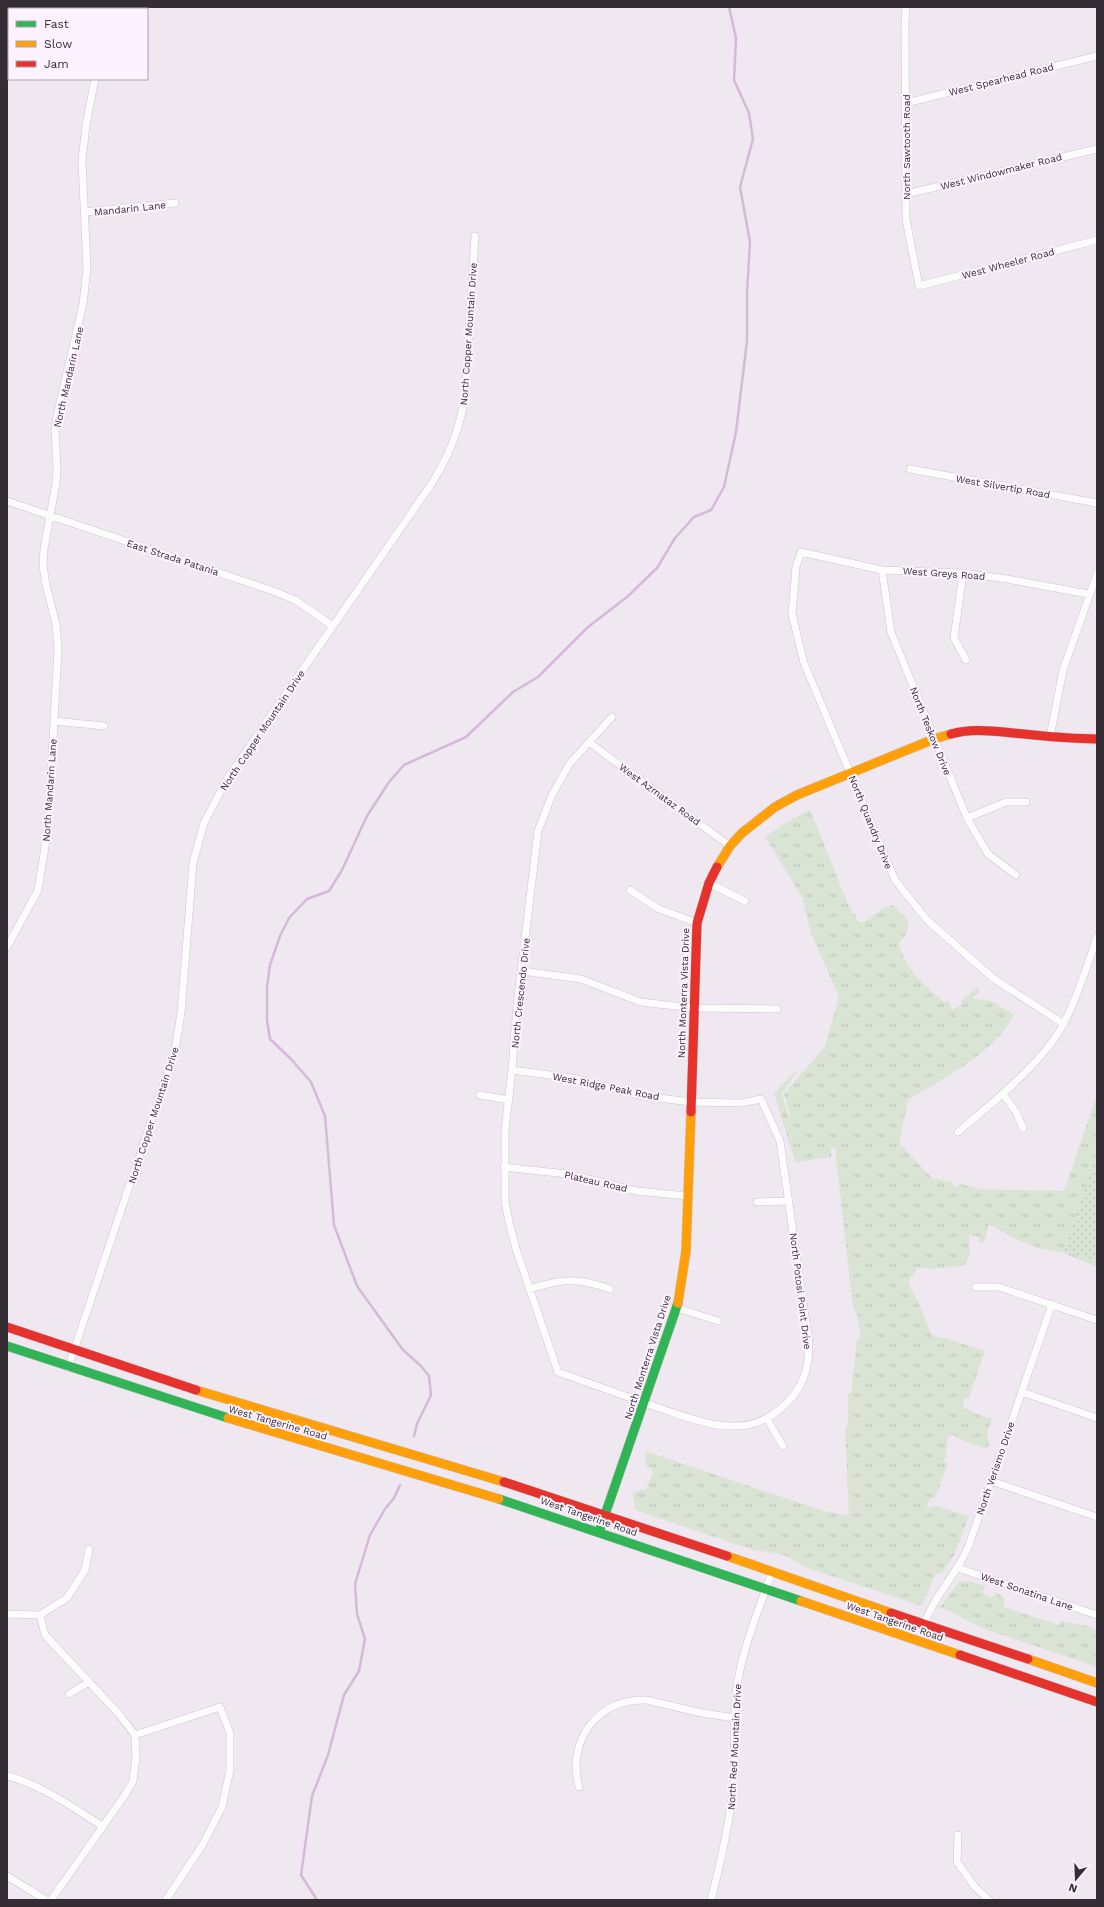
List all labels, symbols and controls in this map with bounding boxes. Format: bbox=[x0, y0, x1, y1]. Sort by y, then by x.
legend bbox=[8, 8, 148, 80]
text: Fast bbox=[44, 17, 69, 31]
text: Slow bbox=[44, 37, 72, 51]
text: Jam bbox=[44, 57, 69, 71]
street label: West Spearhead Road bbox=[948, 61, 1055, 98]
street label: North Sawtooth Road bbox=[901, 94, 912, 200]
street label: West Windowmaker Road bbox=[939, 151, 1063, 192]
street label: Mandarin Lane bbox=[94, 199, 167, 218]
street label: West Wheeler Road bbox=[961, 246, 1056, 281]
street label: North Copper Mountain Drive bbox=[458, 262, 479, 406]
street label: North Mandarin Lane bbox=[52, 325, 85, 429]
street label: West Silvertip Road bbox=[955, 473, 1051, 500]
street label: East Strada Patania bbox=[125, 537, 221, 578]
street label: West Greys Road bbox=[902, 565, 986, 582]
street label: North Copper Mountain Drive bbox=[218, 668, 307, 793]
street label: North Teskow Drive bbox=[908, 685, 953, 777]
street label: North Mandarin Lane bbox=[40, 738, 59, 842]
street label: West Azmataz Road bbox=[617, 761, 702, 827]
street label: North Quandry Drive bbox=[847, 774, 894, 871]
street label: North Monterra Vista Drive bbox=[676, 928, 691, 1058]
street label: North Crescendo Drive bbox=[509, 937, 532, 1049]
street label: North Copper Mountain Drive bbox=[126, 1045, 181, 1185]
street label: West Ridge Peak Road bbox=[552, 1071, 660, 1102]
street label: Plateau Road bbox=[563, 1169, 628, 1194]
street label: North Potosi Point Drive bbox=[788, 1232, 813, 1350]
street label: North Monterra Vista Drive bbox=[622, 1293, 673, 1421]
street label: West Tangerine Road bbox=[227, 1403, 328, 1442]
street label: North Verismo Drive bbox=[974, 1420, 1017, 1516]
street label: West Tangerine Road bbox=[539, 1495, 639, 1538]
street label: West Sonatina Lane bbox=[979, 1570, 1075, 1613]
street label: West Tangerine Road bbox=[845, 1600, 945, 1643]
street label: North Red Mountain Drive bbox=[726, 1683, 743, 1810]
north arrow bbox=[1056, 1859, 1096, 1899]
text: N bbox=[1067, 1881, 1079, 1895]

